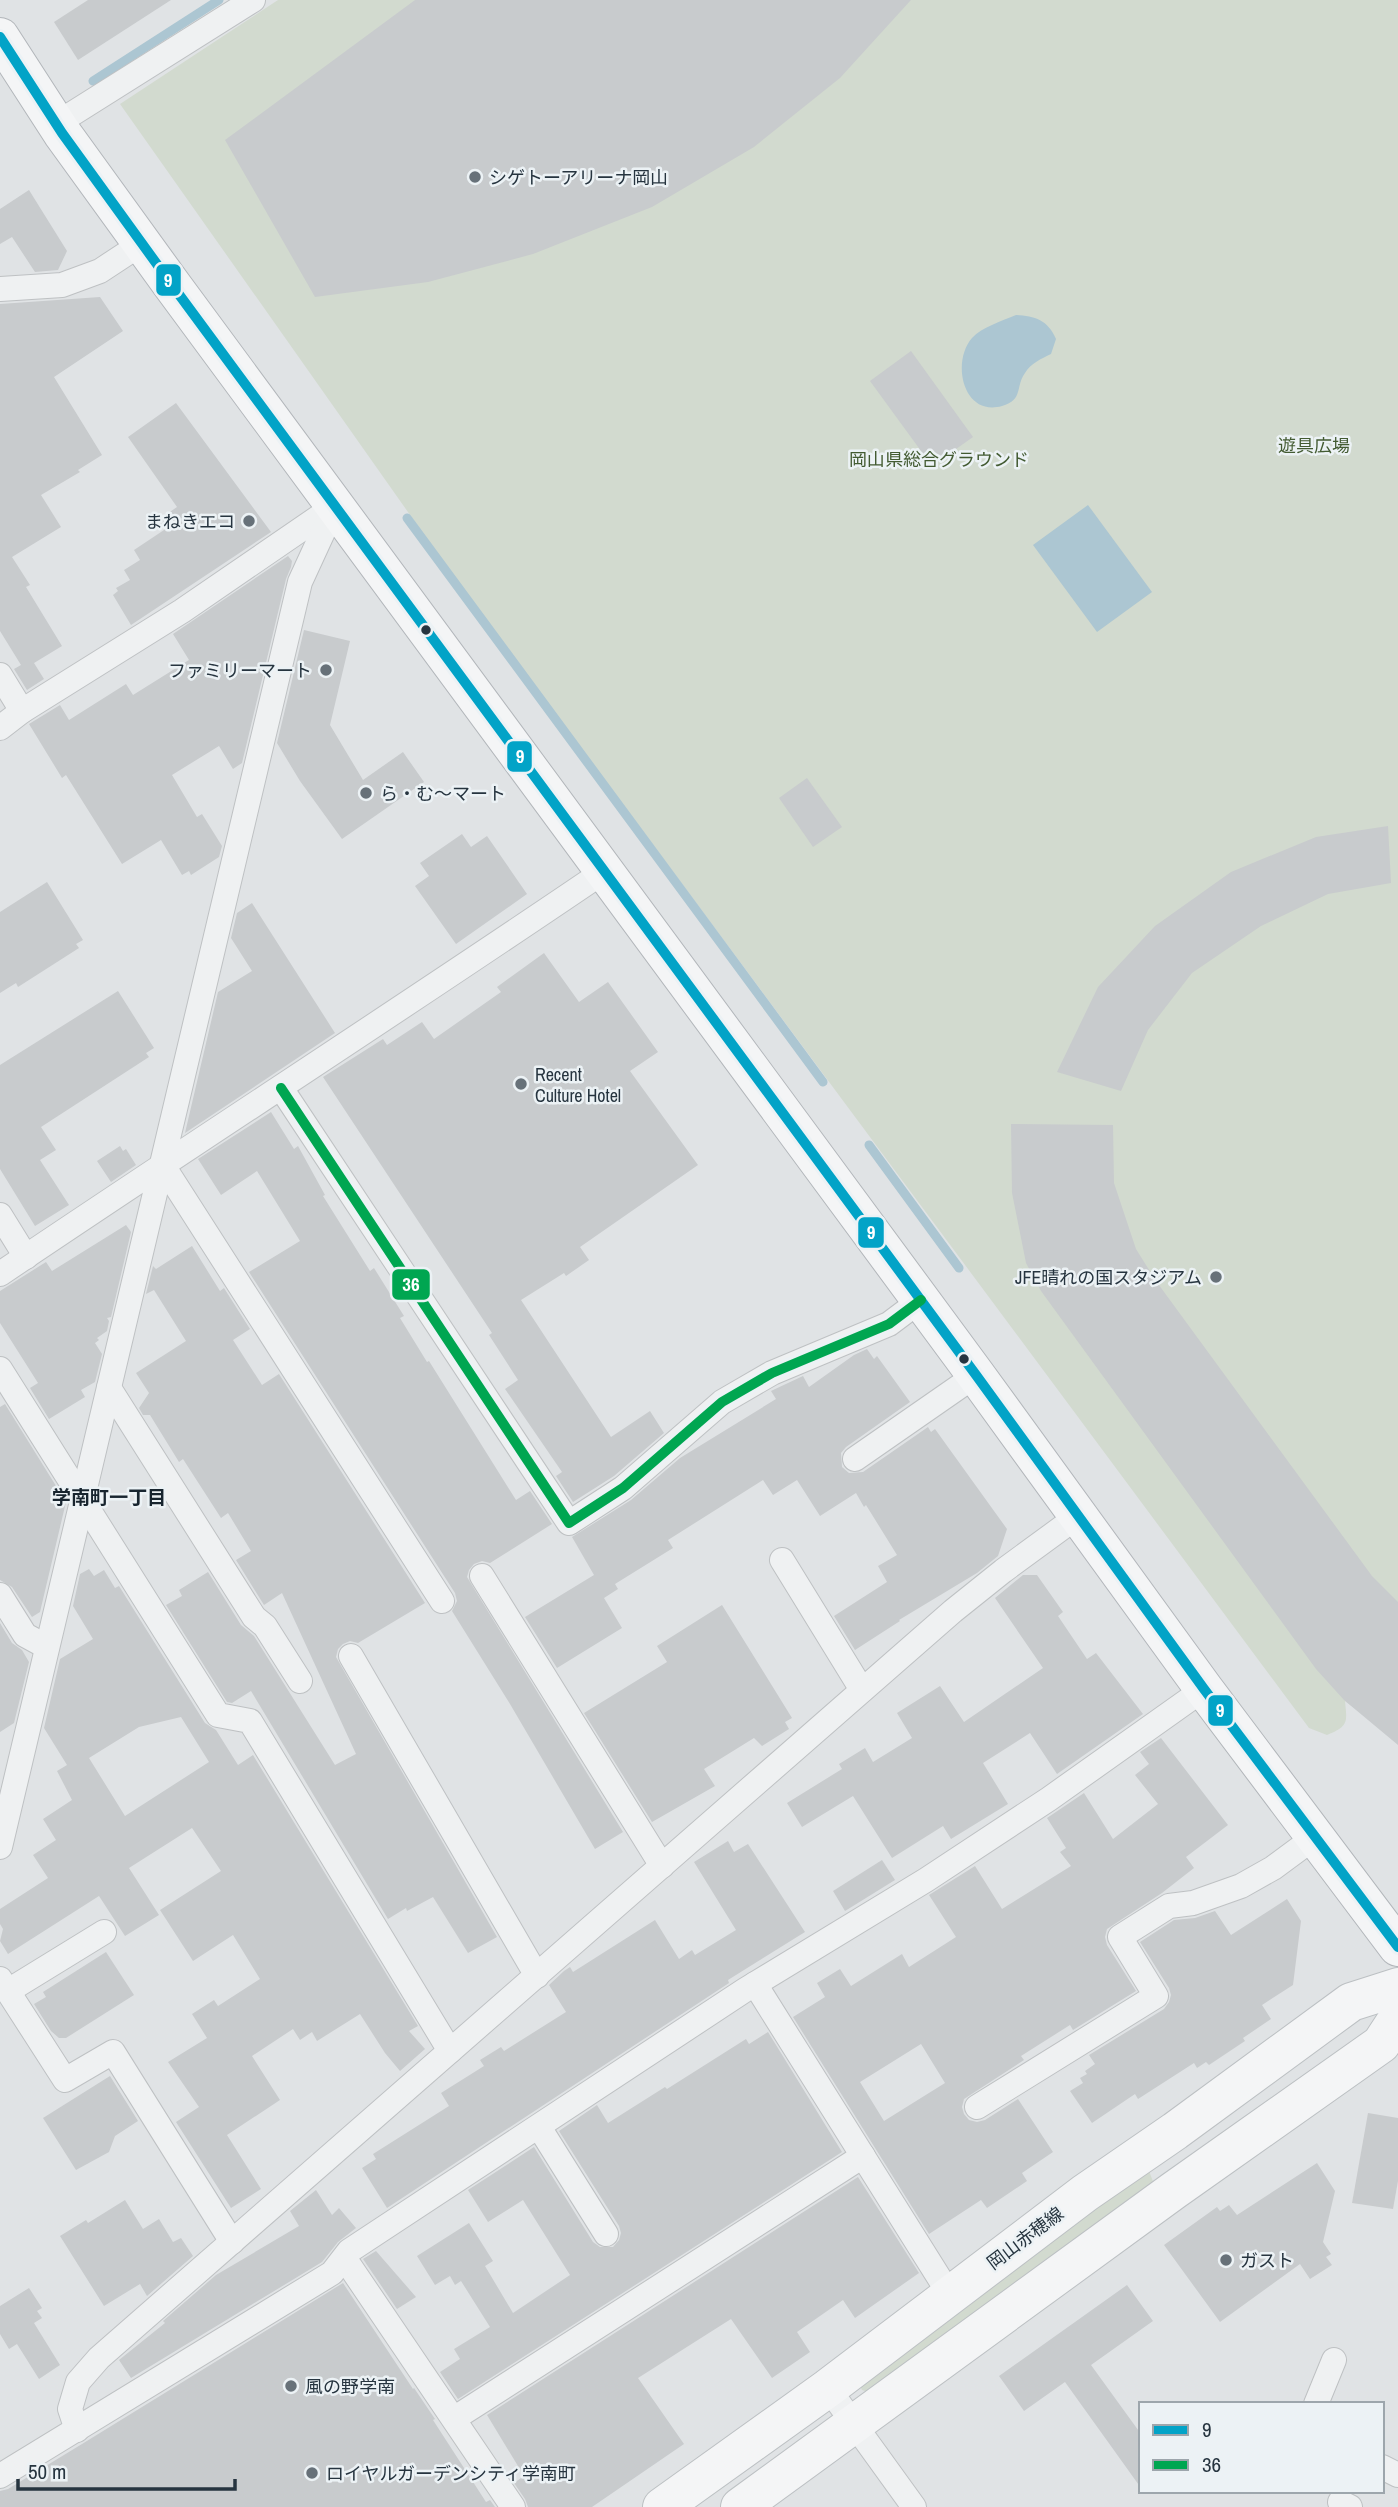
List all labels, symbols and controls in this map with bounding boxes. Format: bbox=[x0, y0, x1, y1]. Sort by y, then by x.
place label: シゲトーアリーナ岡山 bbox=[489, 165, 668, 190]
marker: シゲトーアリーナ岡山 bbox=[467, 169, 483, 185]
line badge: 9 bbox=[155, 263, 182, 297]
text: 9 bbox=[164, 267, 173, 293]
park label: 遊具広場 bbox=[1278, 433, 1350, 458]
park label: 岡山県総合グラウンド bbox=[849, 447, 1029, 472]
place label: まねきエコ bbox=[145, 509, 235, 534]
marker: まねきエコ bbox=[241, 513, 257, 529]
unlabelled marker bbox=[419, 623, 433, 637]
place label: ファミリーマート bbox=[168, 658, 312, 683]
marker: ファミリーマート bbox=[318, 662, 334, 678]
line badge: 9 bbox=[506, 740, 533, 773]
text: 9 bbox=[516, 743, 525, 769]
place label: ら・む〜マート bbox=[380, 781, 506, 806]
marker: ら・む〜マート bbox=[358, 785, 374, 801]
place label: Recent Culture Hotel bbox=[535, 1062, 621, 1108]
marker: Recent Culture Hotel bbox=[513, 1076, 529, 1092]
line badge: 9 bbox=[857, 1216, 885, 1249]
text: 9 bbox=[867, 1219, 876, 1245]
place label: JFE晴れの国スタジアム bbox=[1015, 1265, 1202, 1290]
line badge: 36 bbox=[391, 1268, 431, 1301]
marker: JFE晴れの国スタジアム bbox=[1208, 1269, 1224, 1285]
text: 36 bbox=[402, 1271, 420, 1297]
unlabelled marker bbox=[957, 1352, 971, 1366]
district label: 学南町一丁目 bbox=[52, 1484, 166, 1510]
line badge: 9 bbox=[1207, 1694, 1234, 1727]
text: 9 bbox=[1216, 1697, 1225, 1723]
street label: 岡山赤穂線 bbox=[982, 2201, 1068, 2275]
place label: ガスト bbox=[1240, 2248, 1294, 2273]
marker: ガスト bbox=[1218, 2252, 1234, 2268]
place label: 風の野学南 bbox=[305, 2374, 395, 2399]
marker: 風の野学南 bbox=[283, 2378, 299, 2394]
legend bbox=[1139, 2402, 1384, 2493]
text: 9 bbox=[1202, 2415, 1212, 2444]
scale bar bbox=[18, 2448, 234, 2492]
text: 36 bbox=[1202, 2450, 1221, 2479]
text: 50 m bbox=[28, 2457, 66, 2486]
place label: ロイヤルガーデンシティ学南町 bbox=[326, 2461, 576, 2486]
marker: ロイヤルガーデンシティ学南町 bbox=[304, 2465, 320, 2481]

